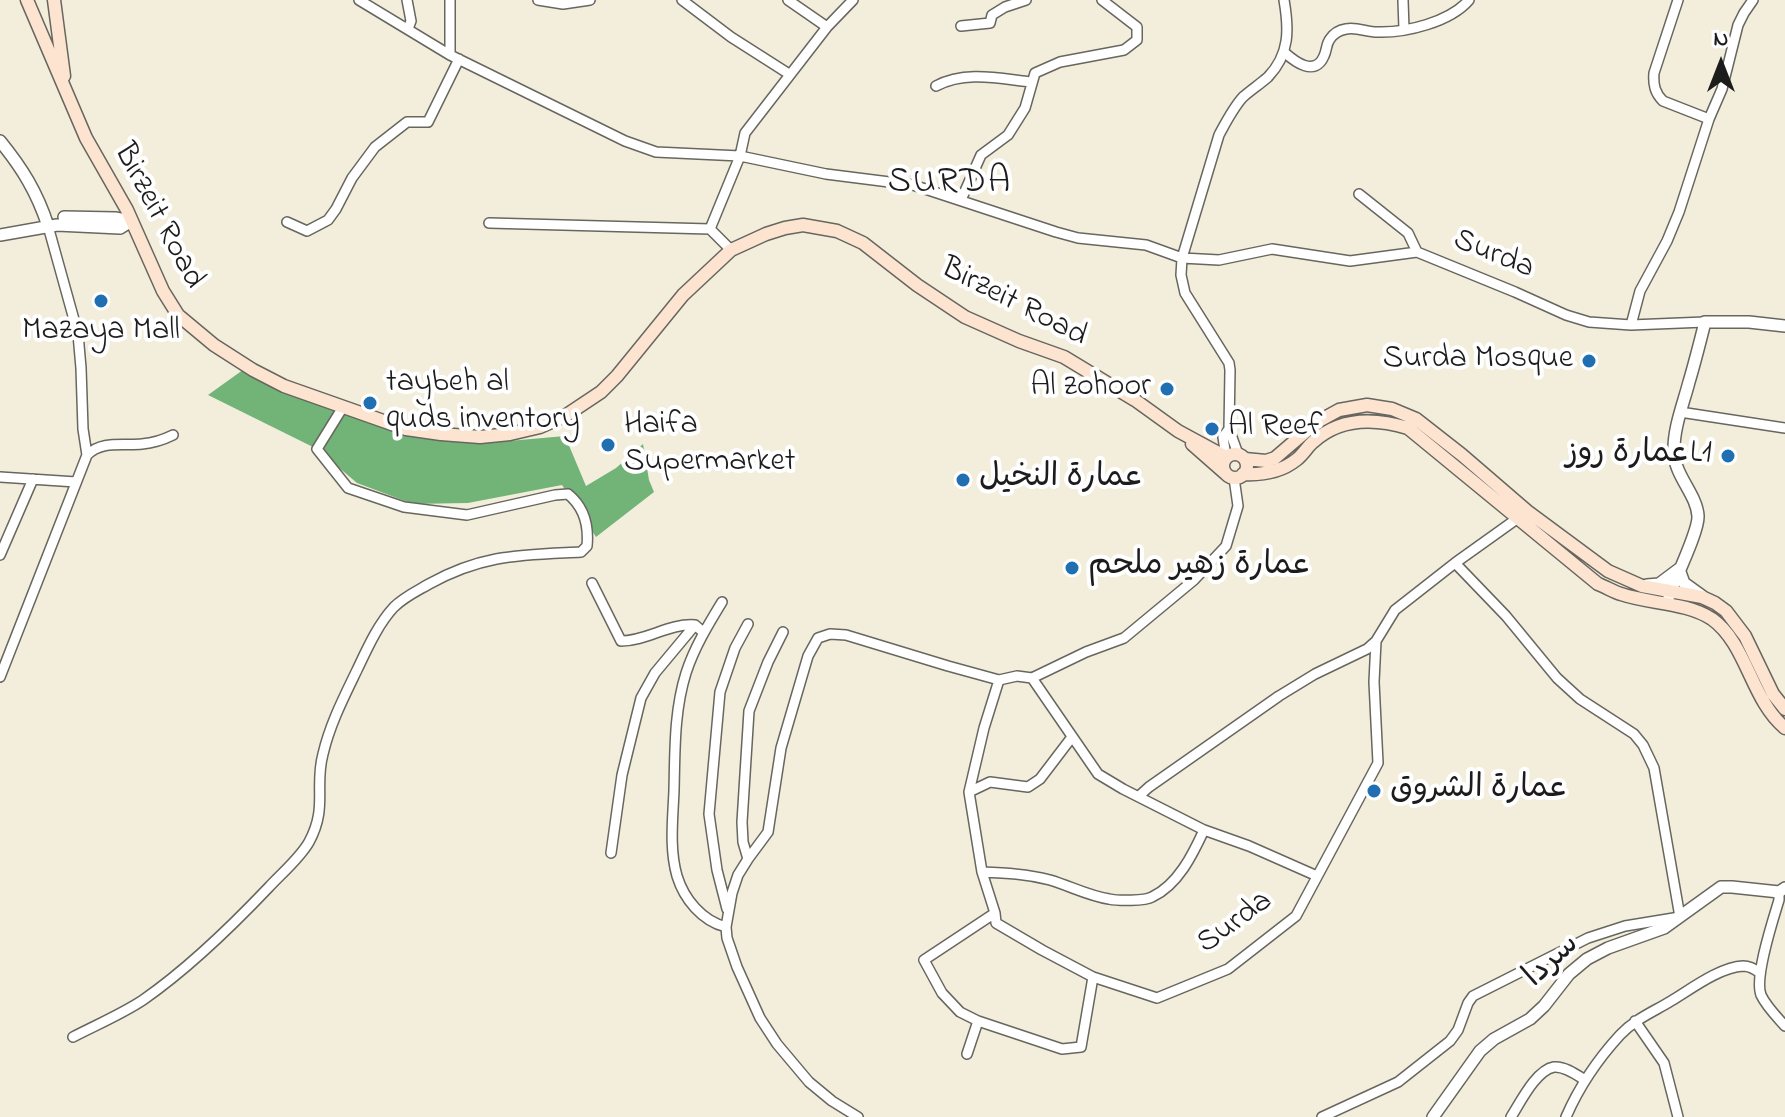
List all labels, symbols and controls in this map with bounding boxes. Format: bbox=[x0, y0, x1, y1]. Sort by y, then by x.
north arrow bbox=[1681, 24, 1761, 104]
text: N bbox=[1714, 24, 1728, 56]
street label: Birzeit Road bbox=[103, 138, 211, 296]
district label: SURDA bbox=[888, 163, 1012, 207]
street label: Surda bbox=[1447, 222, 1539, 290]
street label: Birzeit Road bbox=[933, 251, 1093, 357]
marker: Mazaya Mall bbox=[92, 292, 110, 310]
place label: Mazaya Mall bbox=[22, 314, 180, 352]
place label: Surda Mosque bbox=[1383, 342, 1573, 380]
marker: Surda Mosque bbox=[1580, 352, 1598, 370]
place label: taybeh al quds inventory bbox=[386, 366, 580, 441]
place label: Al zohoor bbox=[1030, 370, 1151, 408]
marker: Al zohoor bbox=[1158, 380, 1176, 398]
marker: taybeh al quds inventory bbox=[361, 394, 379, 412]
place label: Haifa Supermarket bbox=[624, 408, 796, 483]
place label: Al Reef bbox=[1228, 410, 1322, 448]
marker: Al Reef bbox=[1203, 420, 1221, 438]
marker: Haifa Supermarket bbox=[599, 436, 617, 454]
place label: عمارة روزL1 bbox=[1566, 437, 1712, 475]
marker: عمارة روزL1 bbox=[1719, 447, 1737, 465]
place label: عمارة النخيل bbox=[979, 461, 1144, 499]
marker: عمارة النخيل bbox=[954, 471, 972, 489]
place label: عمارة زهير ملحم bbox=[1088, 549, 1311, 587]
marker: عمارة زهير ملحم bbox=[1063, 559, 1081, 577]
place label: عمارة الشروق bbox=[1390, 772, 1568, 810]
marker: عمارة الشروق bbox=[1365, 782, 1383, 800]
street label: Surda bbox=[1191, 884, 1281, 964]
street label: سردا bbox=[1517, 927, 1589, 997]

